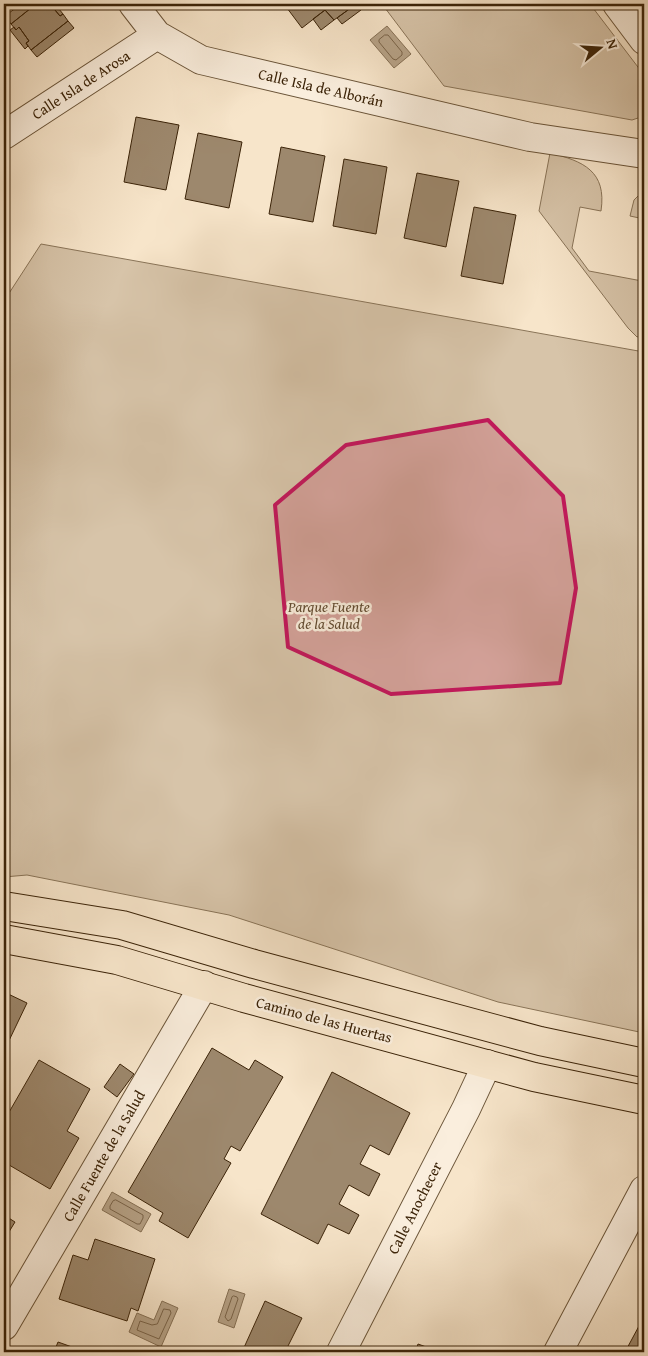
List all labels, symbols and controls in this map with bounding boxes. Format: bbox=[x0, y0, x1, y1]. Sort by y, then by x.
north arrow bbox=[576, 22, 626, 72]
text: N bbox=[601, 36, 624, 52]
street label: Calle Isla de Arosa bbox=[28, 45, 134, 124]
street label: Calle Isla de Alborán bbox=[256, 63, 386, 112]
park label: Parque Fuente de la Salud bbox=[287, 596, 370, 634]
street label: Camino de las Huertas bbox=[254, 991, 394, 1048]
street label: Calle Fuente de la Salud bbox=[57, 1086, 150, 1225]
street label: Calle Anochecer bbox=[382, 1158, 447, 1258]

